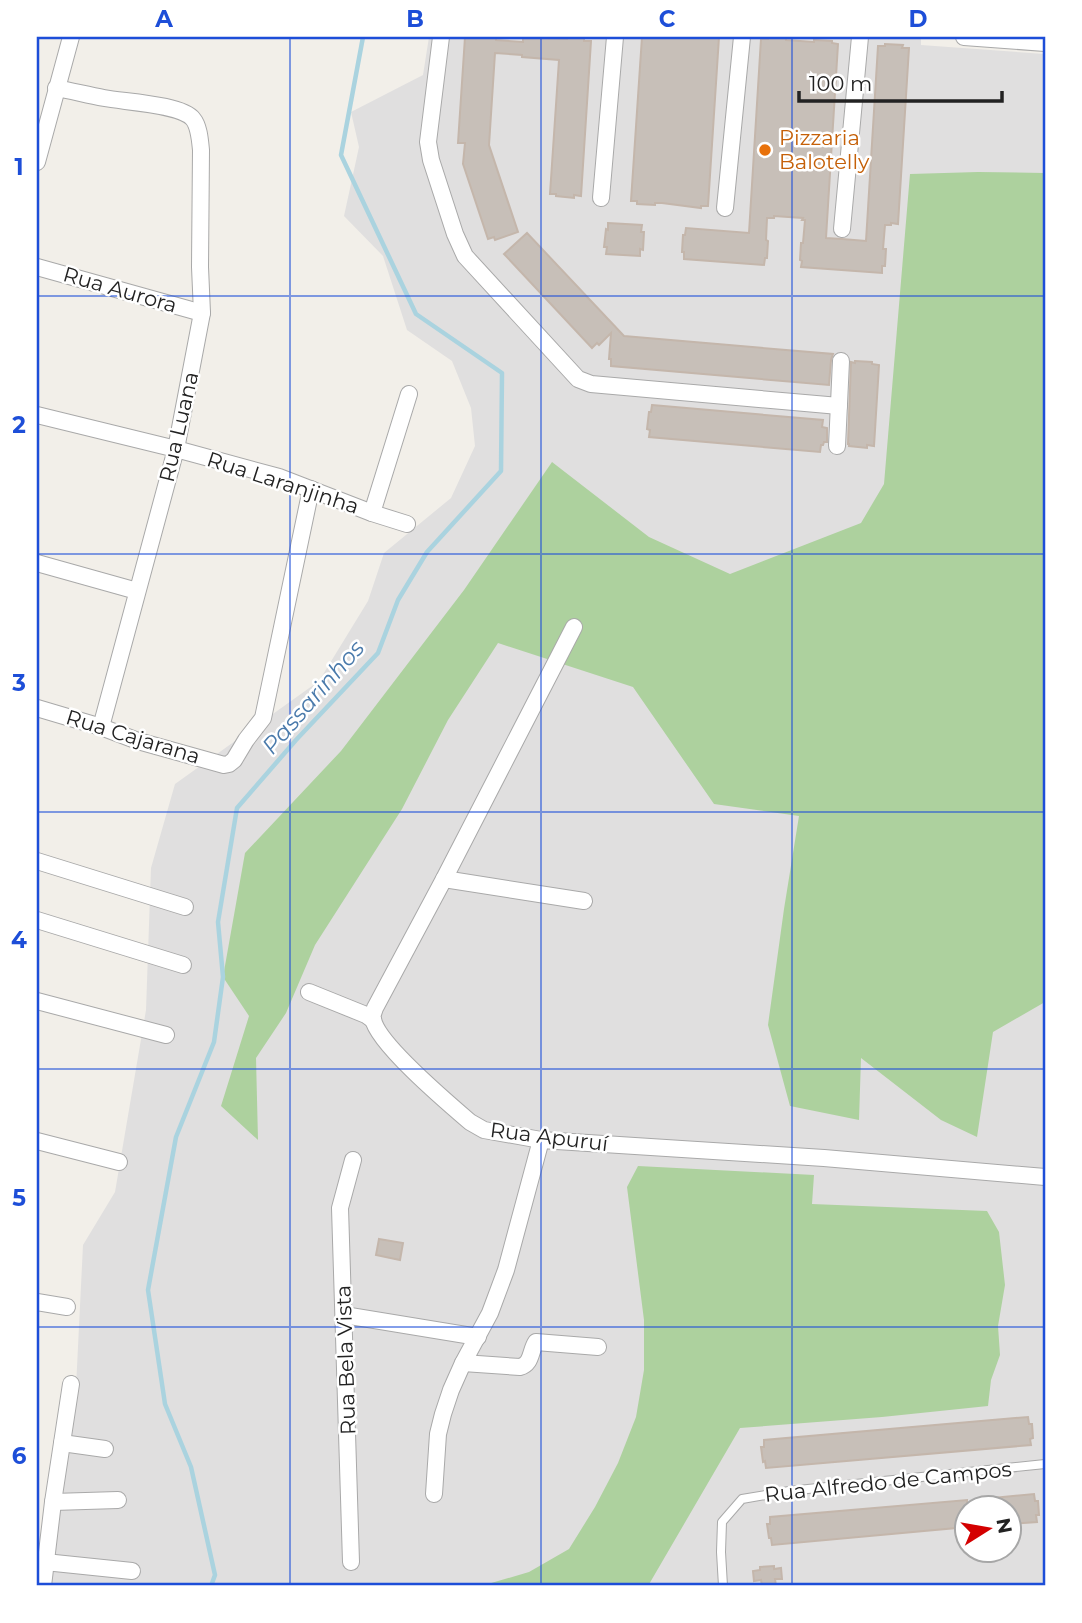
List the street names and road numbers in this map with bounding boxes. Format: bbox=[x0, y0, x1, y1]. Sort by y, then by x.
street label: Rua Aurora bbox=[60, 261, 180, 318]
street label: Rua Luana bbox=[154, 369, 203, 485]
street label: Rua Laranjinha bbox=[204, 446, 362, 519]
street label: Rua Cajarana bbox=[63, 704, 203, 769]
street label: Rua Apuruí bbox=[489, 1117, 611, 1156]
street label: Rua Bela Vista bbox=[330, 1285, 361, 1435]
street label: Rua Alfredo de Campos bbox=[763, 1456, 1013, 1507]

